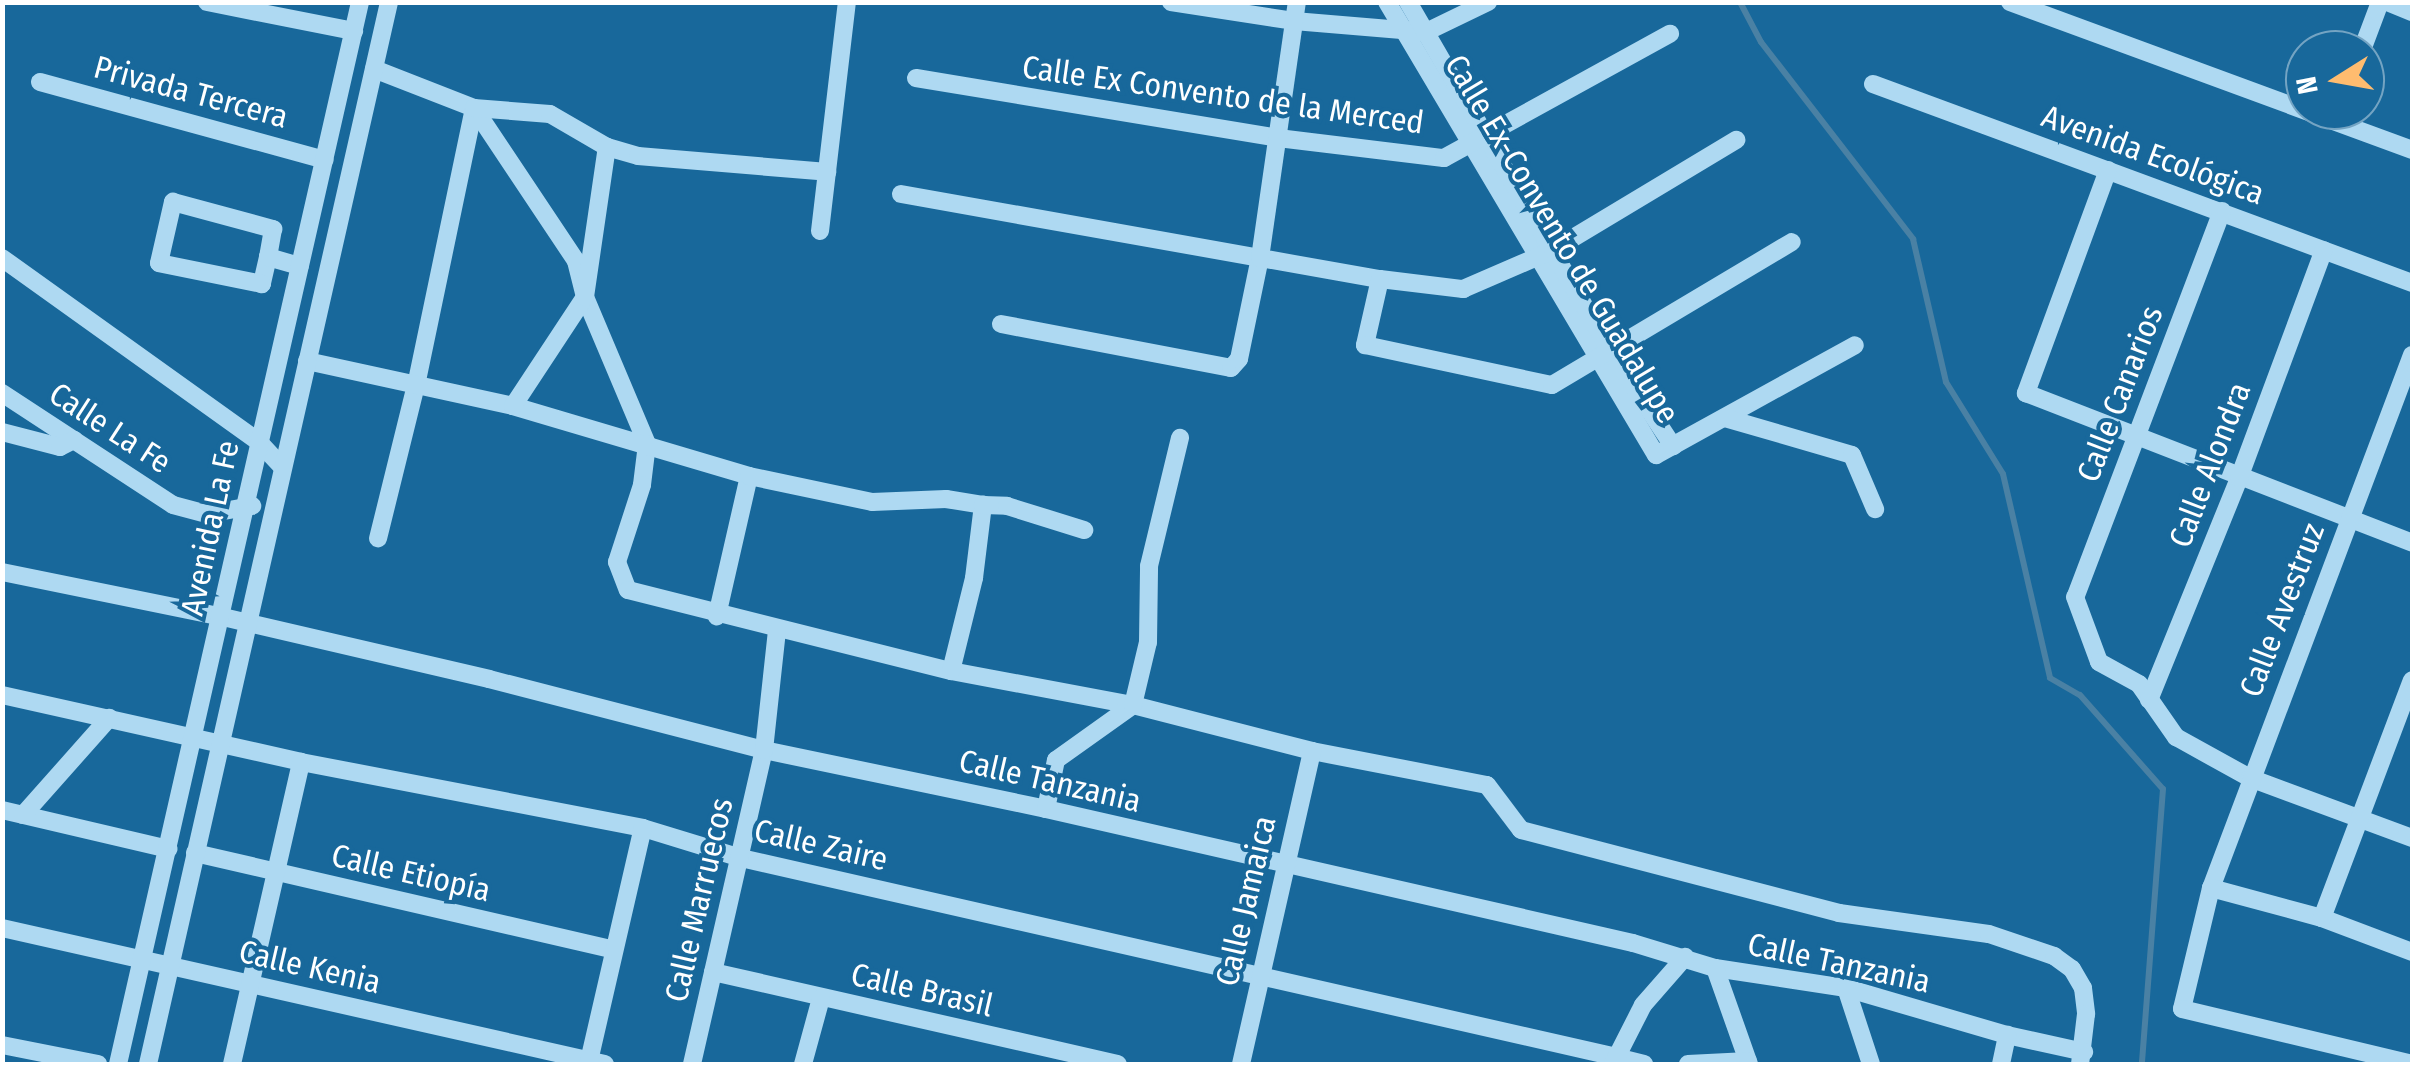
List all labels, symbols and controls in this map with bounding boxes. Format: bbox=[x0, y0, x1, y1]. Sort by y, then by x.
north arrow bbox=[2285, 30, 2385, 130]
street label: Privada Tercera bbox=[90, 48, 292, 136]
street label: Calle Ex Convento de la Merced bbox=[1020, 48, 1426, 142]
street label: Calle Ex-Convento de Guadalupe bbox=[1437, 48, 1687, 430]
text: N bbox=[2289, 74, 2325, 97]
street label: Avenida Ecológica bbox=[2037, 97, 2269, 213]
street label: Calle Canarios bbox=[2069, 301, 2171, 487]
street label: Calle La Fe bbox=[42, 375, 178, 481]
street label: Calle Alondra bbox=[2161, 377, 2259, 553]
street label: Avenida La Fe bbox=[173, 437, 247, 619]
street label: Calle Avestruz bbox=[2231, 518, 2333, 702]
street label: Calle Tanzania bbox=[955, 741, 1145, 821]
street label: Calle Marruecos bbox=[657, 794, 741, 1006]
street label: Calle Zaire bbox=[751, 811, 891, 879]
street label: Calle Jamaica bbox=[1208, 812, 1284, 990]
street label: Calle Etiopía bbox=[328, 836, 494, 910]
street label: Calle Tanzania bbox=[1744, 925, 1934, 1001]
street label: Calle Kenia bbox=[235, 932, 385, 1002]
street label: Calle Brasil bbox=[847, 955, 997, 1025]

